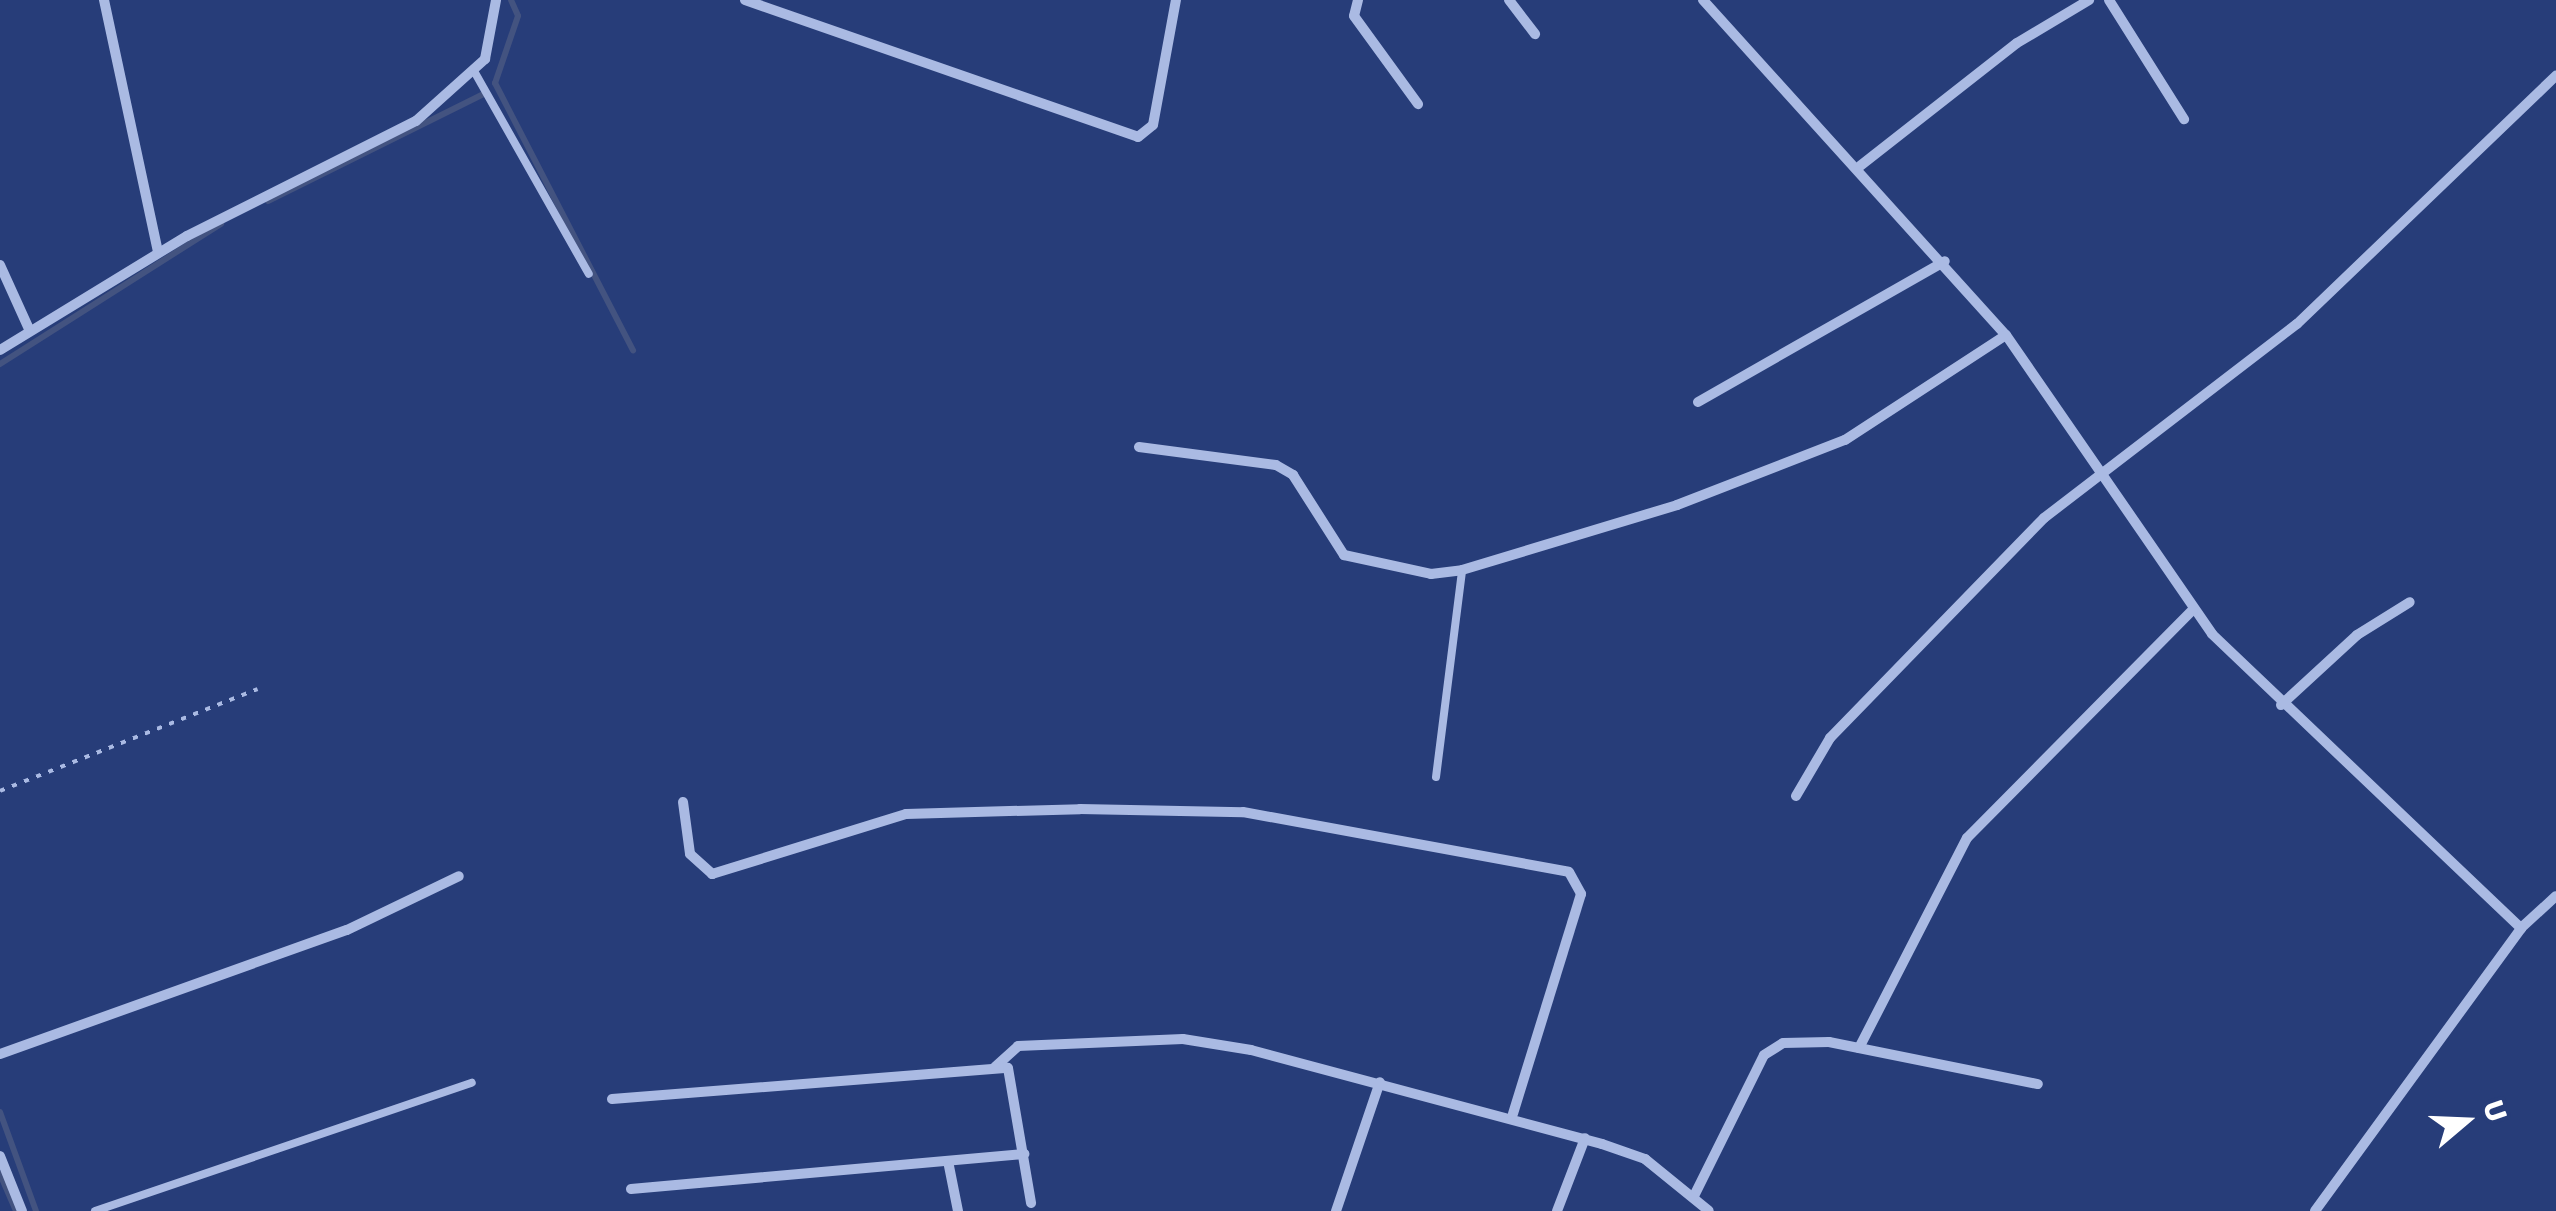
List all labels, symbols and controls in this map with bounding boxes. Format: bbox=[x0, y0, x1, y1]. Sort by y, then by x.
north arrow bbox=[2416, 1071, 2516, 1171]
text: U bbox=[2476, 1096, 2514, 1126]

